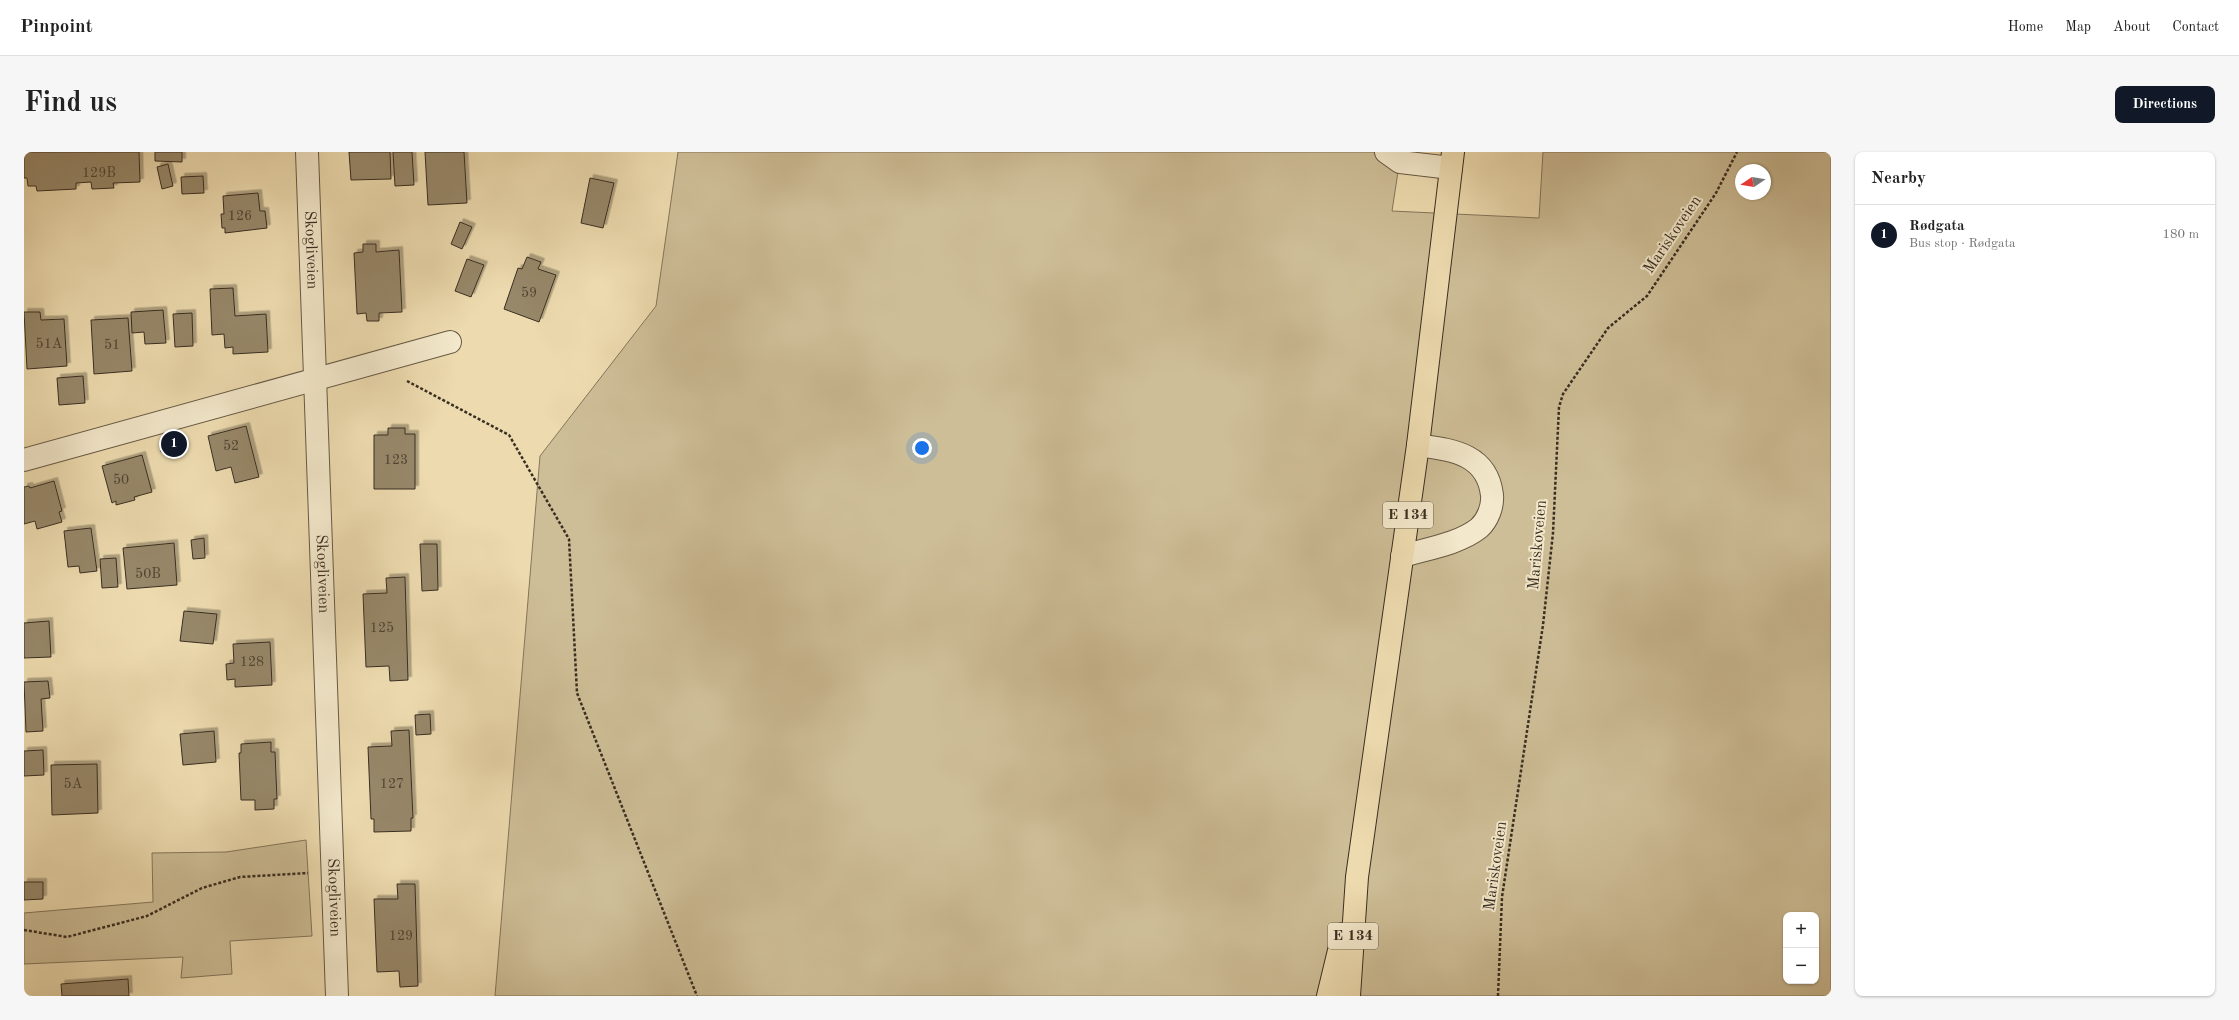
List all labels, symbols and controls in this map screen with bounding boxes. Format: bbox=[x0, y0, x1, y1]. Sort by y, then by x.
text: Pinpoint bbox=[20, 18, 93, 37]
text: Home bbox=[2008, 20, 2043, 34]
text: Map bbox=[2065, 20, 2091, 34]
text: About bbox=[2113, 20, 2150, 34]
text: Contact bbox=[2172, 20, 2219, 34]
button: Directions bbox=[2115, 86, 2215, 123]
text: Find us bbox=[24, 90, 117, 118]
north arrow bbox=[1735, 164, 1771, 200]
house number: 129B bbox=[82, 166, 116, 180]
text: Nearby bbox=[1871, 170, 1926, 187]
street label: Mariskoveien bbox=[1641, 193, 1705, 277]
house number: 126 bbox=[228, 209, 252, 223]
street label: Skogliveien bbox=[301, 210, 320, 290]
text: Rødgata bbox=[1909, 219, 1965, 234]
text: 1 bbox=[1880, 228, 1888, 241]
text: 180 m bbox=[2162, 228, 2199, 241]
text: Bus stop · Rødgata bbox=[1909, 237, 2015, 250]
house number: 59 bbox=[521, 286, 537, 300]
house number: 51A bbox=[36, 337, 63, 351]
house number: 51 bbox=[104, 338, 120, 352]
pin: 1 bbox=[161, 429, 187, 459]
your location bbox=[912, 438, 932, 458]
house number: 52 bbox=[223, 439, 239, 453]
house number: 123 bbox=[384, 453, 408, 467]
house number: 50 bbox=[113, 473, 129, 487]
street label: Mariskoveien bbox=[1526, 499, 1550, 591]
road number: E 134 bbox=[1383, 502, 1433, 528]
street label: Skogliveien bbox=[313, 534, 331, 614]
house number: 50B bbox=[135, 567, 161, 581]
house number: 125 bbox=[370, 621, 394, 635]
house number: 128 bbox=[240, 655, 264, 669]
house number: 5A bbox=[64, 777, 83, 791]
house number: 127 bbox=[380, 777, 404, 791]
street label: Mariskoveien bbox=[1482, 820, 1510, 912]
street label: Skogliveien bbox=[324, 858, 343, 938]
map controls bbox=[1783, 912, 1819, 984]
button: + bbox=[1783, 912, 1819, 948]
road number: E 134 bbox=[1328, 923, 1378, 949]
house number: 129 bbox=[389, 929, 413, 943]
button: − bbox=[1783, 948, 1819, 984]

